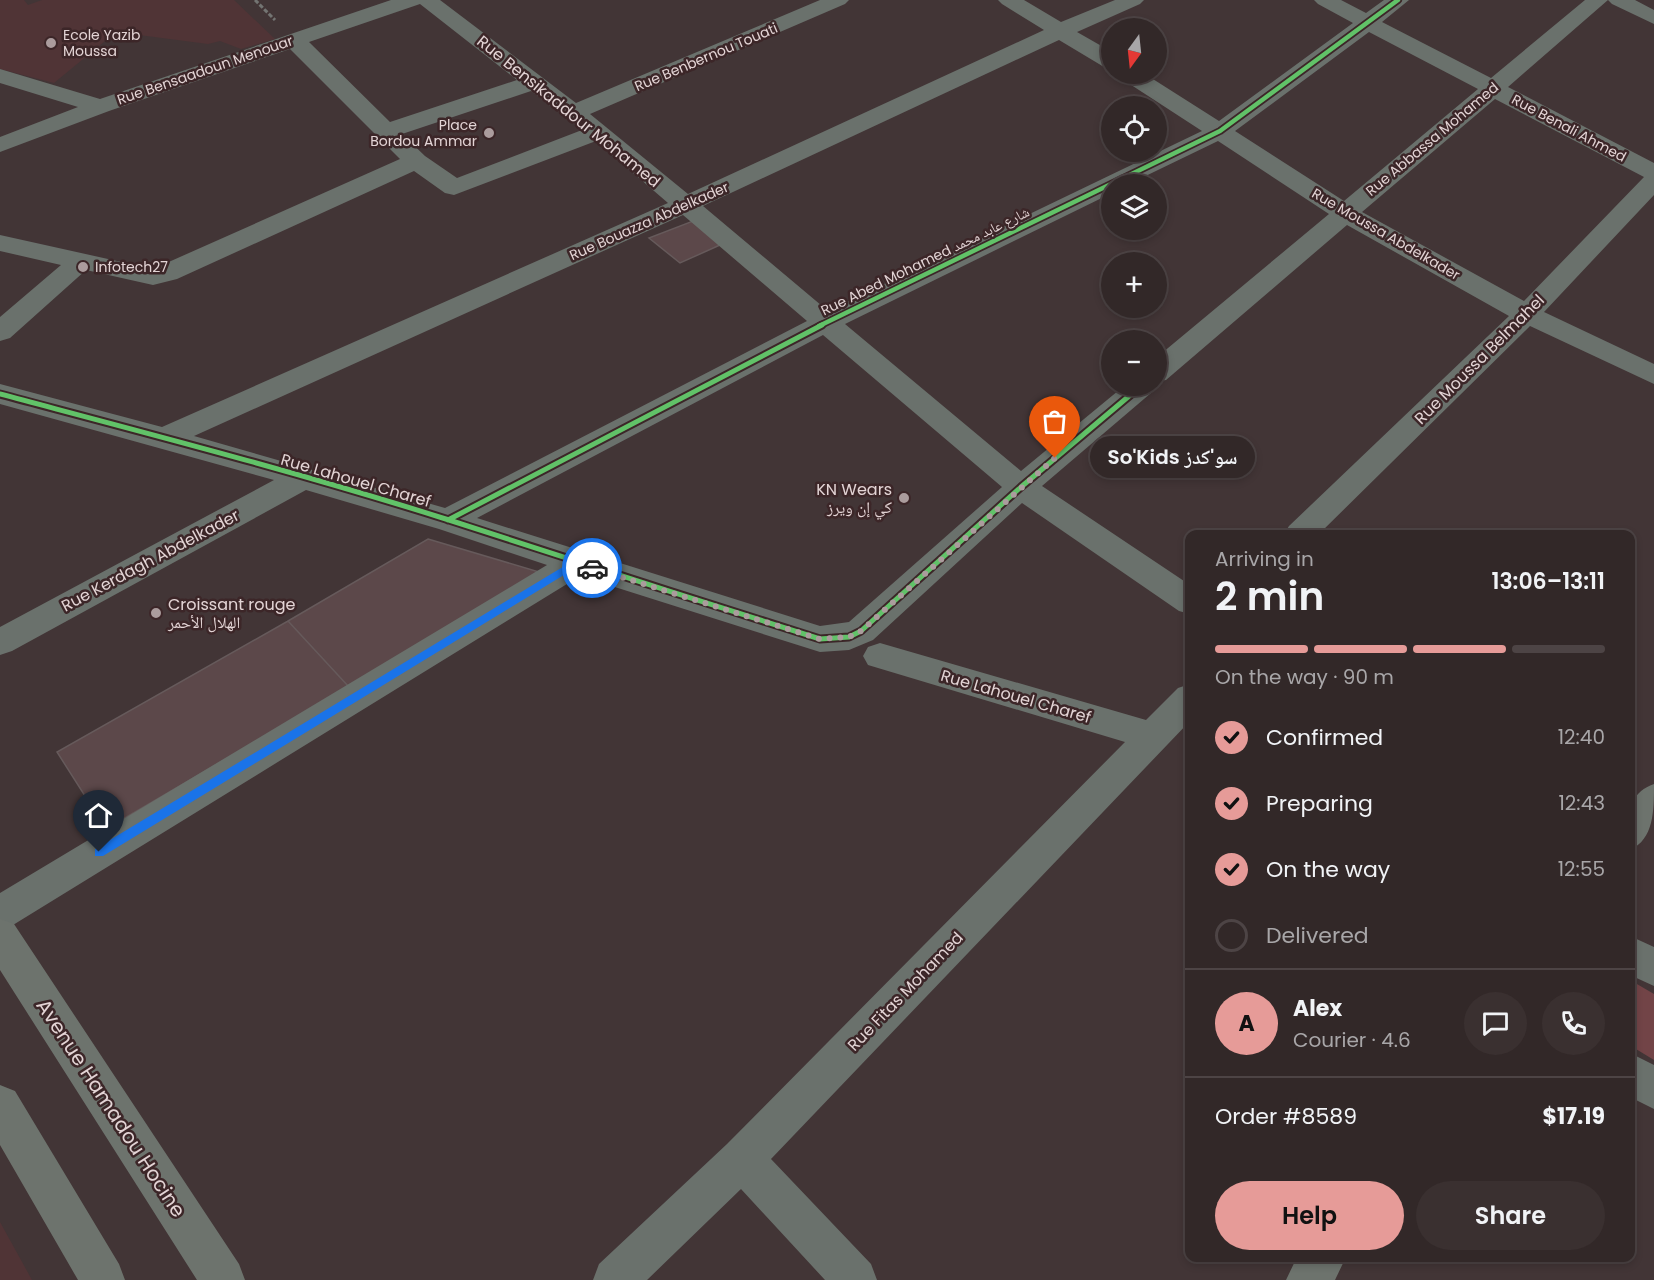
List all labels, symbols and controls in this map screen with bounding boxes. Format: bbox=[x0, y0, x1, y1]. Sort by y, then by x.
street label: Rue Benbernou Touati bbox=[631, 18, 781, 96]
north arrow bbox=[1101, 18, 1167, 84]
map controls bbox=[1101, 18, 1167, 396]
place label: Ecole Yazib Moussa bbox=[63, 25, 140, 61]
street label: Rue Bensaadoun Menouar bbox=[114, 30, 296, 110]
street label: Rue Bensikaddour Mohamed bbox=[472, 30, 665, 193]
marker: Ecole Yazib Moussa bbox=[44, 36, 58, 50]
street label: Rue Abbassa Mohamed bbox=[1361, 77, 1503, 201]
street label: Rue Benali Ahmed bbox=[1508, 89, 1630, 167]
button: locate bbox=[1101, 96, 1167, 162]
place label: Place Bordou Ammar bbox=[370, 115, 477, 151]
marker: Place Bordou Ammar bbox=[482, 126, 496, 140]
button: layers bbox=[1101, 174, 1167, 240]
street label: Rue Bouazza Abdelkader bbox=[566, 177, 732, 265]
street label: Rue Moussa Abdelkader bbox=[1308, 183, 1464, 285]
street label: Rue Abed Mohamed شارع عابد محمد bbox=[817, 202, 1033, 320]
button: + bbox=[1101, 252, 1167, 318]
place label: Infotech27 bbox=[95, 257, 168, 277]
marker: Infotech27 bbox=[76, 260, 90, 274]
street label: Rue Moussa Belmahel bbox=[1409, 289, 1549, 429]
button: − bbox=[1101, 330, 1167, 396]
pin bbox=[1029, 396, 1080, 458]
icon: bag bbox=[1038, 405, 1071, 438]
callout: So'Kids سو'كدز bbox=[1091, 437, 1256, 479]
text: So'Kids سو'كدز bbox=[1107, 443, 1238, 471]
street label: Rue Lahouel Charef bbox=[278, 448, 434, 513]
place label: KN Wears كي إن ويرز bbox=[816, 478, 892, 520]
marker: KN Wears كي إن ويرز bbox=[897, 491, 911, 505]
street label: Rue Kerdagh Abdelkader bbox=[57, 504, 243, 617]
courier bbox=[562, 538, 622, 598]
text: Arriving in bbox=[1215, 545, 1314, 573]
icon: car bbox=[576, 552, 609, 585]
text: 13:06–13:11 bbox=[1491, 566, 1605, 597]
text: 2 min bbox=[1215, 569, 1324, 624]
place label: Croissant rouge الهلال الأحمر bbox=[167, 593, 296, 634]
marker: Croissant rouge الهلال الأحمر bbox=[149, 606, 163, 620]
text: On the way · 90 m bbox=[1215, 663, 1394, 691]
street label: Rue Lahouel Charef bbox=[938, 664, 1094, 729]
icon: check bbox=[1215, 721, 1248, 754]
text: Confirmed bbox=[1266, 722, 1383, 753]
text: 12:40 bbox=[1558, 723, 1605, 751]
icon: check bbox=[1215, 787, 1248, 820]
text: Preparing bbox=[1266, 788, 1373, 819]
text: 12:43 bbox=[1558, 789, 1605, 817]
pin bbox=[73, 790, 124, 852]
icon: home bbox=[82, 799, 115, 832]
icon: check bbox=[1215, 853, 1248, 886]
text: On the way bbox=[1266, 854, 1390, 885]
text: 12:55 bbox=[1558, 855, 1605, 883]
text: Delivered bbox=[1266, 920, 1369, 951]
street label: Rue Fitas Mohamed bbox=[842, 927, 968, 1056]
button: chat bbox=[1464, 992, 1527, 1055]
button: phone bbox=[1542, 992, 1605, 1055]
street label: Avenue Hamadou Hocine bbox=[30, 993, 192, 1223]
text: Alex bbox=[1293, 993, 1342, 1024]
text: A bbox=[1238, 1008, 1255, 1039]
text: Courier · 4.6 bbox=[1293, 1026, 1411, 1054]
text: Order #8589 bbox=[1215, 1101, 1357, 1132]
text: $17.19 bbox=[1542, 1101, 1605, 1132]
button: Help bbox=[1215, 1181, 1404, 1250]
button: Share bbox=[1416, 1181, 1605, 1250]

